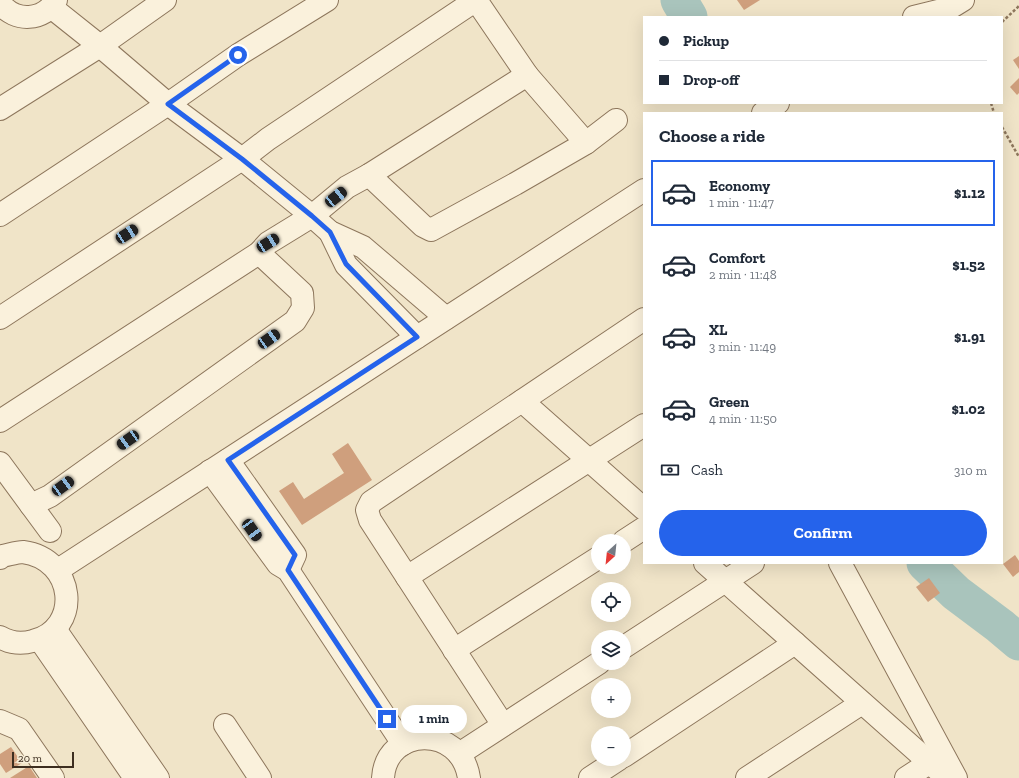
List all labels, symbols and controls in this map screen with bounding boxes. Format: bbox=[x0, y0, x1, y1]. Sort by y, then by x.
text: Pickup bbox=[683, 32, 729, 50]
route start bbox=[229, 46, 247, 64]
text: Drop-off bbox=[683, 71, 739, 89]
text: Choose a ride bbox=[659, 125, 765, 147]
icon: car bbox=[661, 175, 697, 211]
text: Economy bbox=[709, 177, 770, 195]
text: $1.12 bbox=[954, 184, 985, 202]
car bbox=[323, 185, 349, 209]
text: 1 min · 11:47 bbox=[709, 195, 774, 210]
car bbox=[114, 222, 140, 246]
car bbox=[255, 232, 281, 254]
icon: car bbox=[661, 247, 697, 283]
text: Comfort bbox=[709, 249, 765, 267]
text: $1.52 bbox=[952, 256, 985, 274]
text: 2 min · 11:48 bbox=[709, 267, 777, 282]
icon: car bbox=[661, 319, 697, 355]
text: XL bbox=[709, 321, 727, 339]
car bbox=[256, 327, 282, 351]
text: $1.91 bbox=[954, 328, 985, 346]
text: 3 min · 11:49 bbox=[709, 339, 776, 354]
icon: car bbox=[661, 391, 697, 427]
text: Green bbox=[709, 393, 749, 411]
text: $1.02 bbox=[951, 400, 985, 418]
text: 4 min · 11:50 bbox=[709, 411, 777, 426]
car bbox=[115, 428, 141, 452]
icon: cash bbox=[659, 459, 681, 481]
text: Cash bbox=[691, 461, 723, 479]
text: 310 m bbox=[954, 463, 987, 478]
car bbox=[50, 474, 76, 498]
button: Confirm bbox=[659, 510, 987, 556]
car bbox=[240, 517, 264, 543]
north arrow bbox=[591, 534, 631, 574]
map controls bbox=[591, 534, 631, 766]
button: locate bbox=[591, 582, 631, 622]
button: layers bbox=[591, 630, 631, 670]
button: + bbox=[591, 678, 631, 718]
callout: 1 min bbox=[401, 705, 467, 733]
route end bbox=[378, 710, 396, 728]
text: 1 min bbox=[419, 711, 449, 726]
button: − bbox=[591, 726, 631, 766]
scale bar bbox=[12, 750, 74, 769]
text: 20 m bbox=[18, 752, 42, 765]

